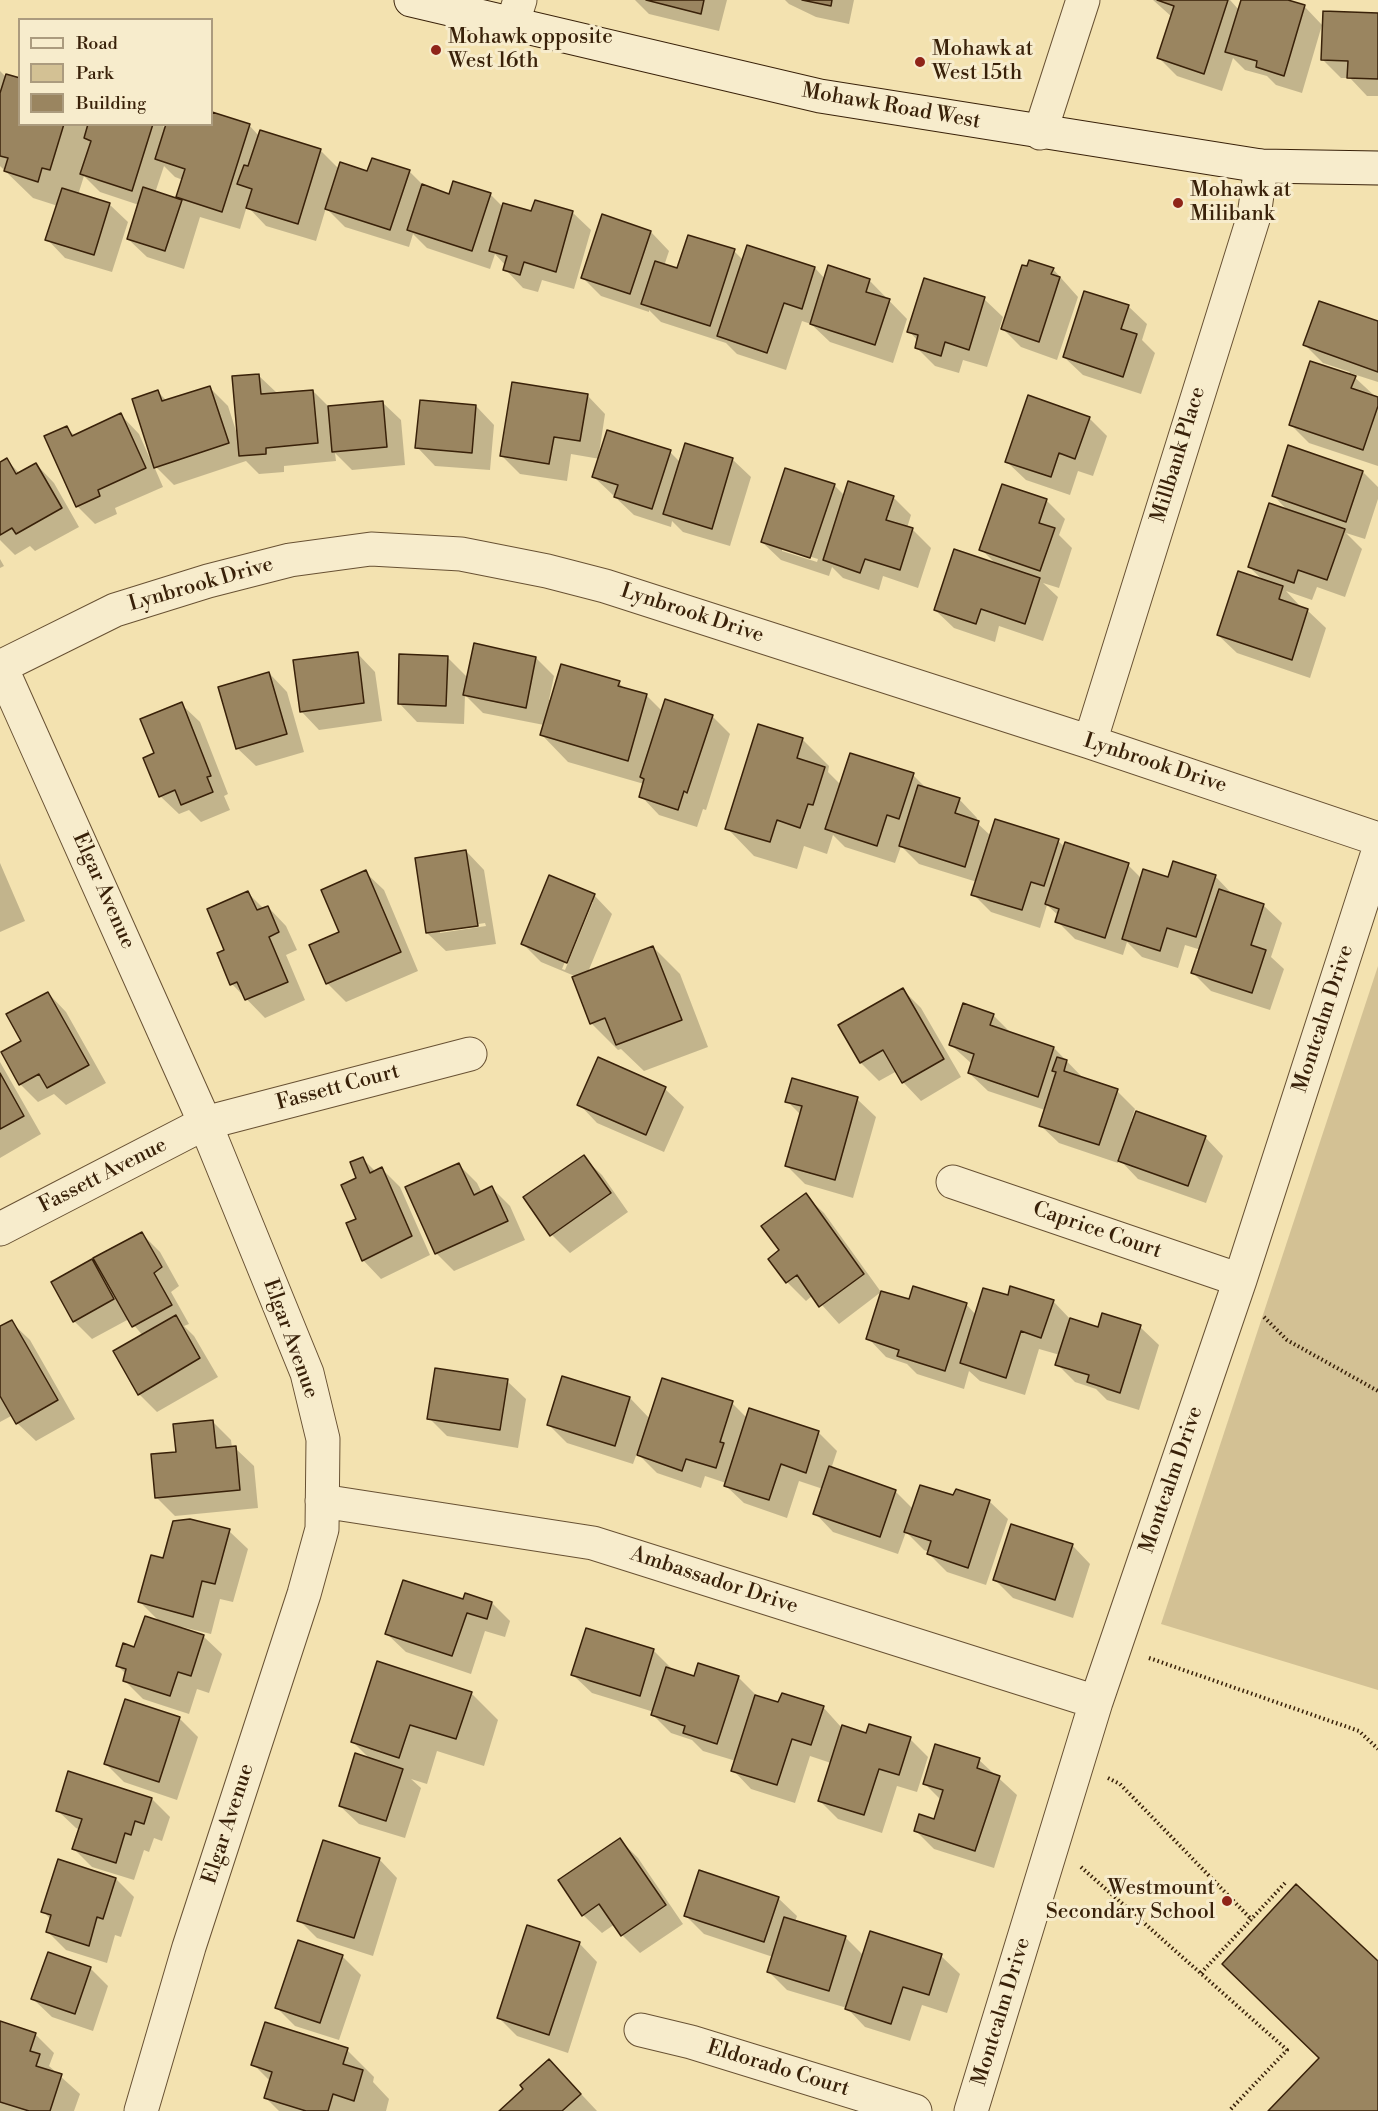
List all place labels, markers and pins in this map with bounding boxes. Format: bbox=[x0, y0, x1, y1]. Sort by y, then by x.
place label: Mohawk opposite West 16th bbox=[448, 25, 613, 75]
place label: Mohawk at West 15th bbox=[932, 37, 1033, 87]
marker: Mohawk opposite West 16th bbox=[429, 43, 443, 57]
marker: Mohawk at West 15th bbox=[913, 55, 927, 69]
place label: Mohawk at Milibank bbox=[1190, 178, 1291, 228]
marker: Mohawk at Milibank bbox=[1171, 196, 1185, 210]
place label: Westmount Secondary School bbox=[1046, 1876, 1215, 1926]
marker: Westmount Secondary School bbox=[1220, 1894, 1234, 1908]

